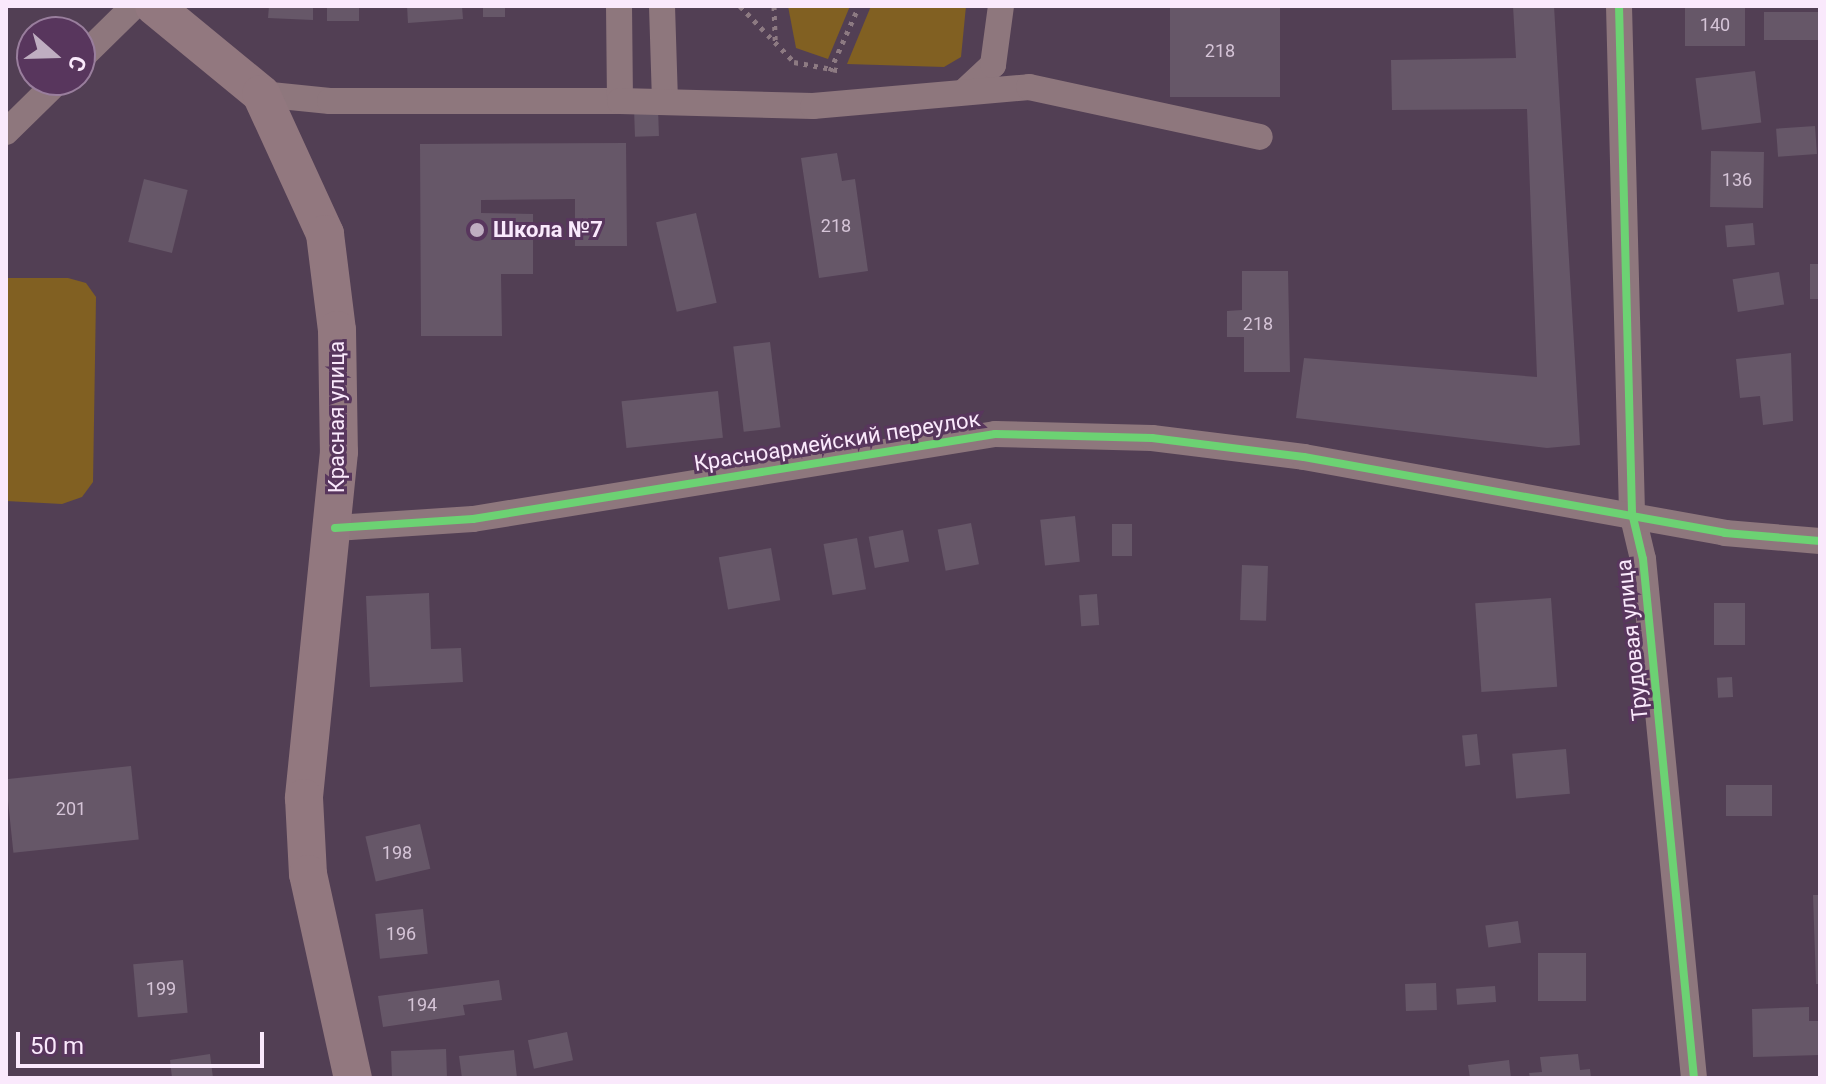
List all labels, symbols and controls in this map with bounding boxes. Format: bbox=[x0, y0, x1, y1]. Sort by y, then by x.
house number: 140 bbox=[1700, 14, 1730, 36]
north arrow bbox=[16, 16, 96, 96]
house number: 218 bbox=[1205, 40, 1235, 62]
text: С bbox=[63, 53, 91, 75]
house number: 136 bbox=[1722, 169, 1752, 191]
house number: 218 bbox=[821, 215, 851, 237]
place label: Школа №7 bbox=[493, 217, 603, 243]
marker: Школа №7 bbox=[468, 221, 486, 239]
house number: 218 bbox=[1243, 313, 1273, 335]
street label: Красная улица bbox=[324, 341, 350, 493]
street label: Красноармейский переулок bbox=[692, 405, 982, 477]
street label: Трудовая улица bbox=[1610, 558, 1654, 722]
house number: 201 bbox=[56, 798, 86, 820]
house number: 198 bbox=[382, 842, 412, 864]
house number: 196 bbox=[386, 923, 416, 945]
house number: 199 bbox=[146, 978, 176, 1000]
house number: 194 bbox=[407, 994, 437, 1016]
scale bar bbox=[20, 1016, 268, 1066]
text: 50 m bbox=[30, 1032, 84, 1060]

